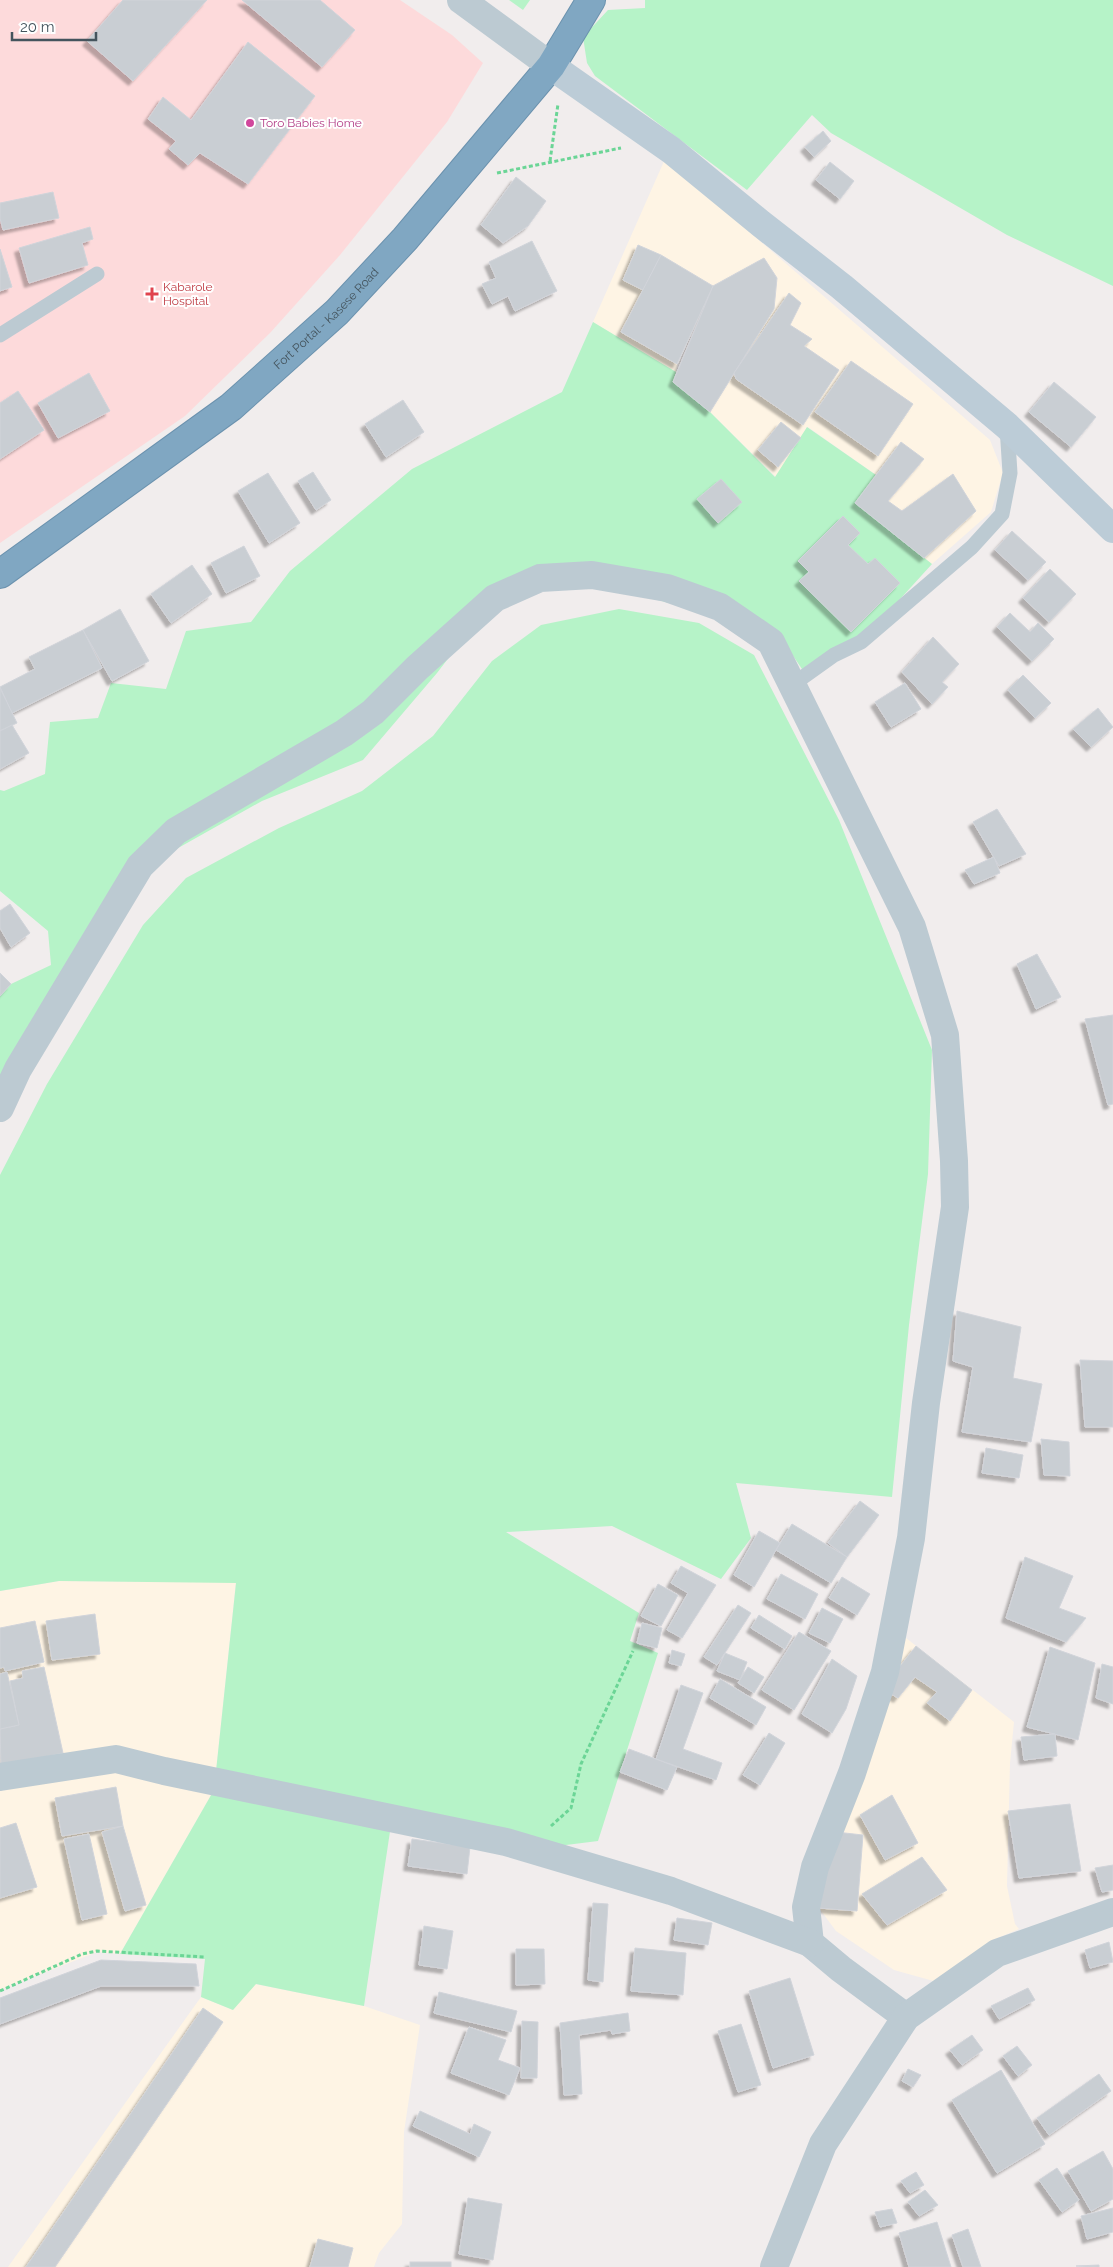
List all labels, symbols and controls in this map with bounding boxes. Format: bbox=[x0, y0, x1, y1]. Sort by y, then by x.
scale bar bbox=[12, 10, 96, 42]
text: 20 m bbox=[20, 18, 55, 36]
place label: Toro Babies Home bbox=[260, 116, 362, 130]
marker: Toro Babies Home bbox=[244, 117, 256, 129]
street label: Fort Portal - Kasese Road bbox=[271, 265, 382, 372]
place label: Kabarole Hospital bbox=[163, 280, 213, 308]
marker: Kabarole Hospital bbox=[145, 287, 159, 301]

